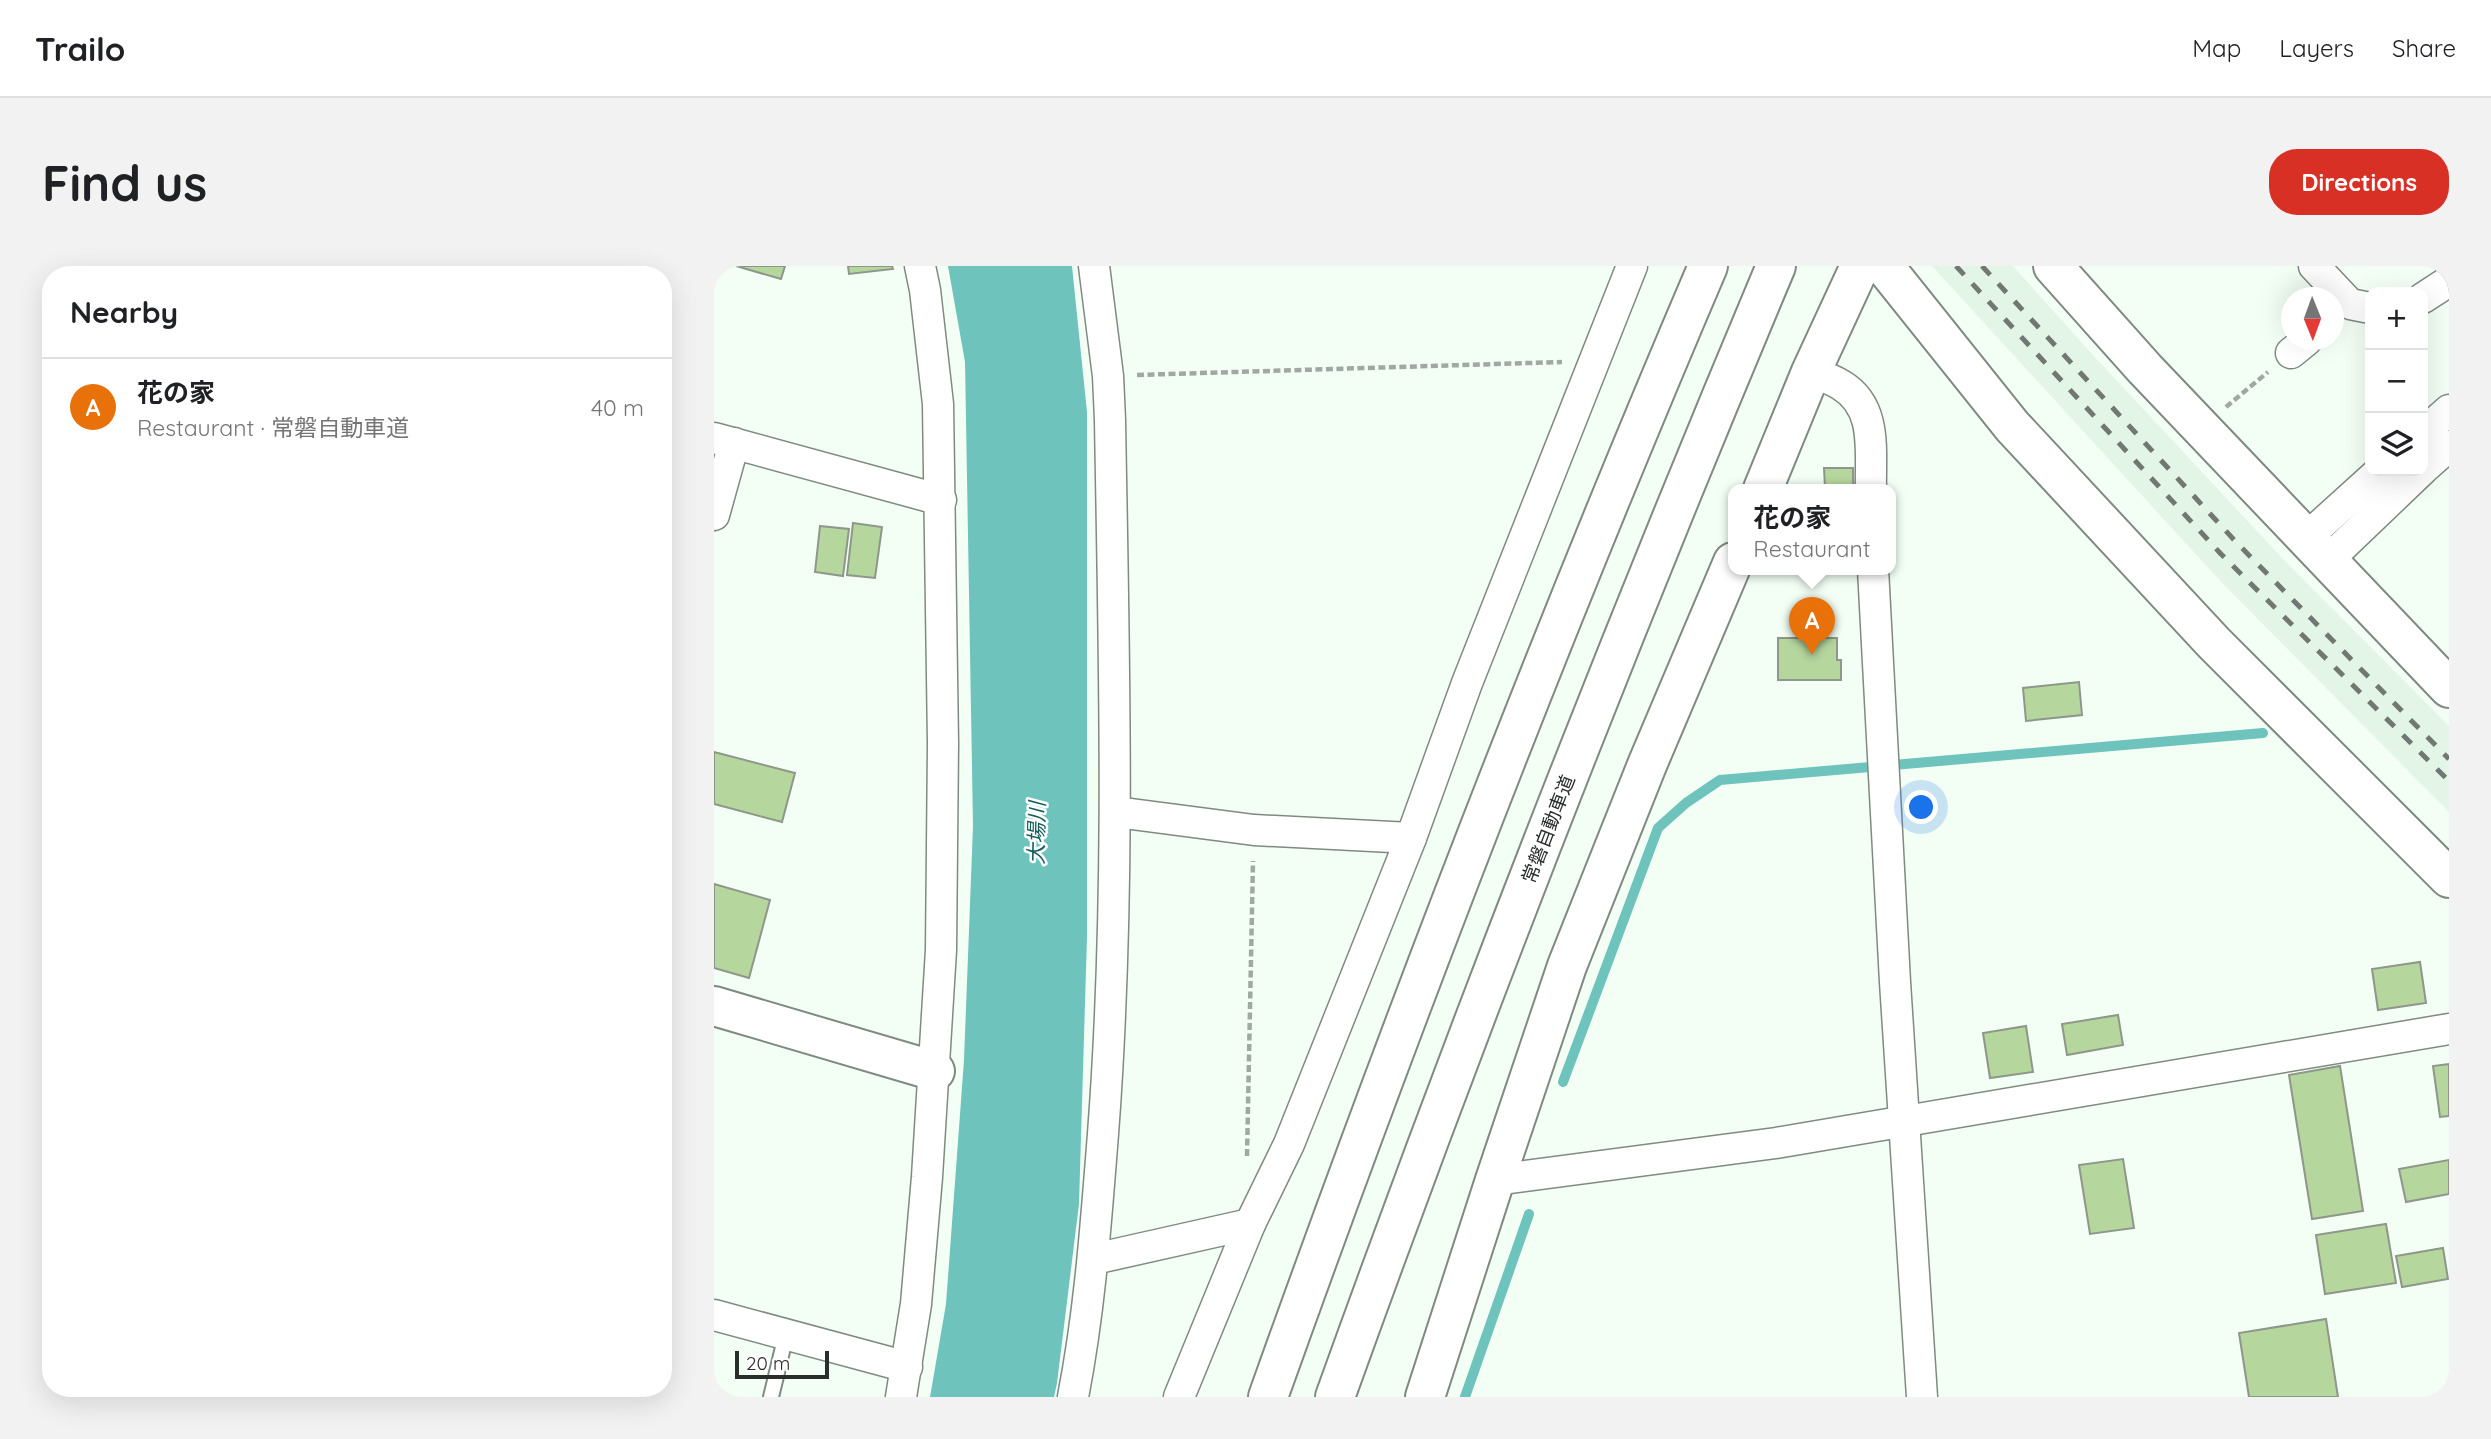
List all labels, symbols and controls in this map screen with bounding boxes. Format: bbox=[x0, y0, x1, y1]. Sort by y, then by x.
text: Trailo bbox=[35, 28, 125, 69]
text: Map bbox=[2192, 33, 2241, 63]
text: Layers bbox=[2279, 33, 2354, 63]
text: Share bbox=[2392, 33, 2456, 63]
button: Directions bbox=[2269, 149, 2449, 215]
text: Find us bbox=[42, 152, 207, 213]
north arrow bbox=[2281, 287, 2344, 350]
map controls bbox=[2365, 287, 2428, 476]
button: + bbox=[2365, 287, 2428, 350]
text: Nearby bbox=[70, 293, 178, 331]
button: − bbox=[2365, 350, 2428, 413]
text: 花の家 bbox=[137, 376, 215, 409]
text: A bbox=[86, 393, 100, 422]
text: 40 m bbox=[591, 393, 644, 422]
text: Restaurant · 常磐自動車道 bbox=[137, 413, 409, 442]
button: layers bbox=[2365, 413, 2428, 476]
popup bbox=[1728, 484, 1896, 575]
text: 花の家 bbox=[1753, 501, 1831, 534]
text: Restaurant bbox=[1753, 534, 1871, 563]
pin: A bbox=[1789, 597, 1835, 655]
street label: 常磐自動車道 bbox=[1516, 771, 1580, 887]
your location bbox=[1904, 790, 1938, 824]
water label: 大場川 bbox=[1022, 799, 1050, 865]
scale bar bbox=[735, 1348, 830, 1380]
text: 20 m bbox=[746, 1351, 790, 1375]

